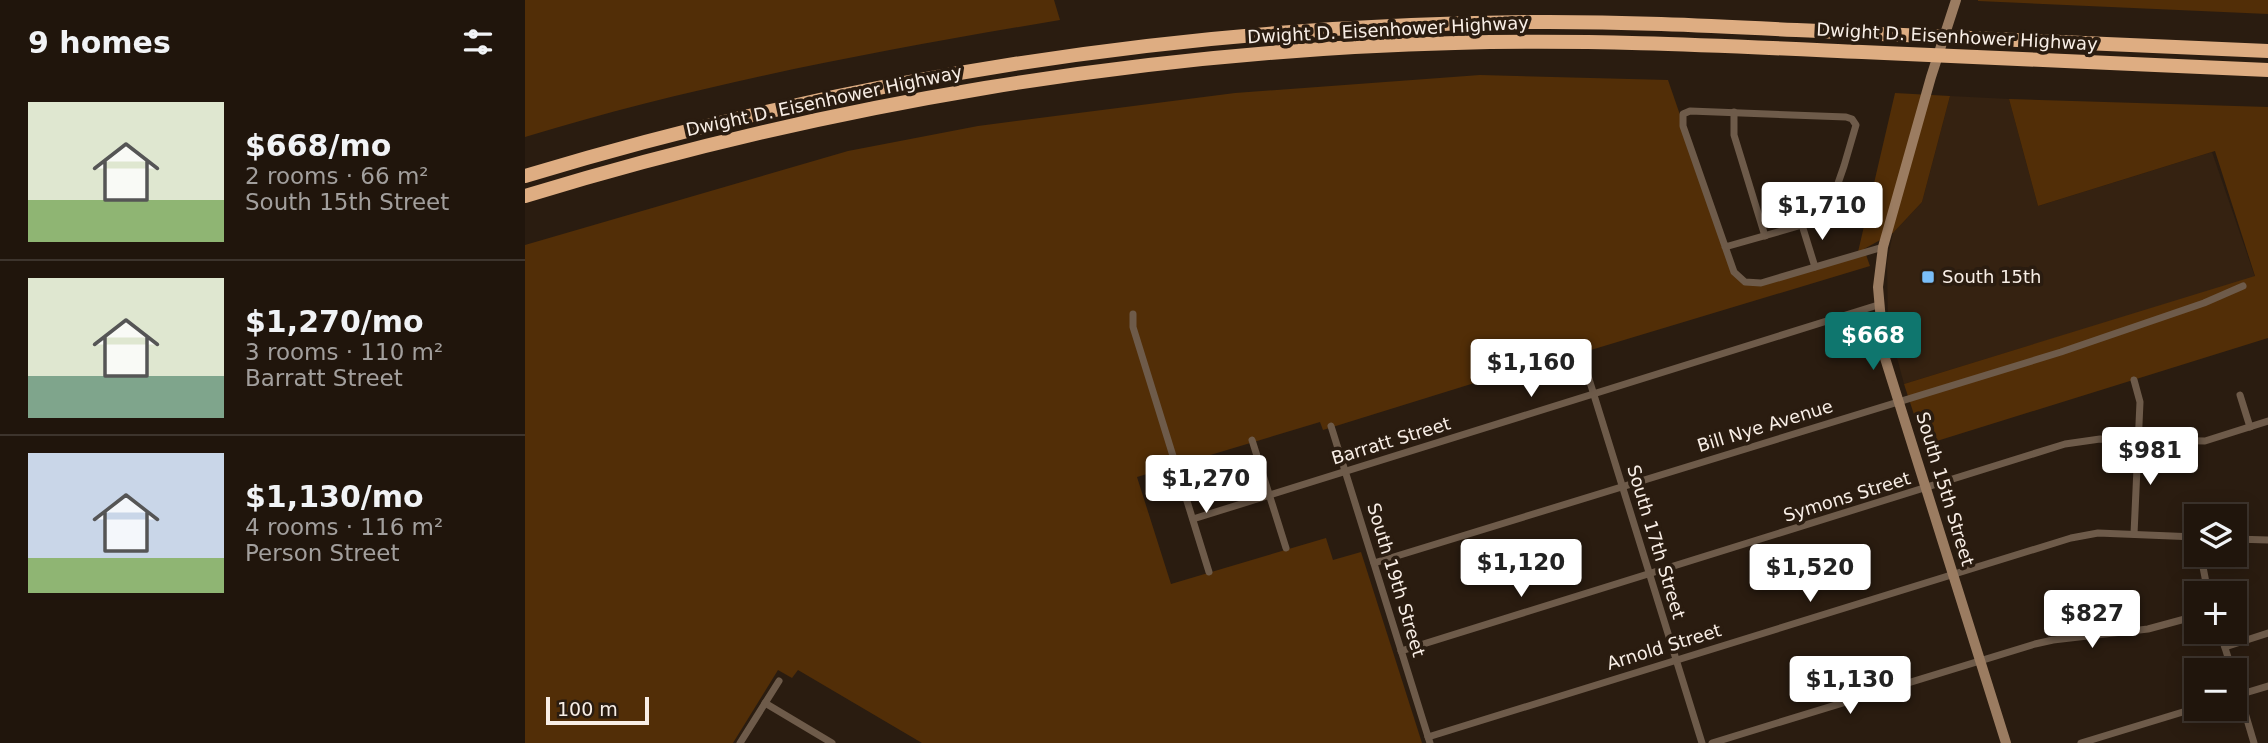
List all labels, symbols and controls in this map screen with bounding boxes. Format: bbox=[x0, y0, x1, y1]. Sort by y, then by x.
street label: Dwight D. Eisenhower Highway bbox=[1247, 12, 1530, 47]
street label: Dwight D. Eisenhower Highway bbox=[1816, 19, 2099, 54]
icon: filters bbox=[459, 23, 497, 61]
text: 9 homes bbox=[28, 25, 171, 60]
street label: Dwight D. Eisenhower Highway bbox=[684, 61, 964, 140]
text: $668/mo bbox=[245, 128, 391, 163]
icon: home bbox=[84, 130, 168, 214]
text: 2 rooms · 66 m² bbox=[245, 163, 429, 189]
pin: $1,710 bbox=[1765, 182, 1879, 242]
text: South 15th Street bbox=[245, 189, 449, 215]
text: $1,710 bbox=[1778, 192, 1866, 218]
place label: South 15th bbox=[1942, 266, 2041, 287]
marker: South 15th bbox=[1920, 269, 1936, 285]
text: $1,270/mo bbox=[245, 304, 424, 339]
icon: home bbox=[84, 306, 168, 390]
pin: $668 bbox=[1832, 312, 1914, 372]
text: $668 bbox=[1841, 322, 1905, 348]
text: 3 rooms · 110 m² bbox=[245, 339, 443, 365]
pin: $1,160 bbox=[1474, 340, 1588, 399]
text: $1,160 bbox=[1487, 349, 1575, 375]
text: Barratt Street bbox=[245, 365, 403, 391]
street label: Bill Nye Avenue bbox=[1694, 395, 1835, 456]
street label: South 15th Street bbox=[1912, 409, 1979, 568]
street label: Barratt Street bbox=[1329, 412, 1453, 469]
pin: $981 bbox=[2109, 428, 2191, 487]
text: $981 bbox=[2118, 437, 2182, 463]
pin: $1,270 bbox=[1149, 456, 1263, 515]
street label: South 17th Street bbox=[1623, 462, 1690, 621]
text: $1,270 bbox=[1162, 465, 1250, 491]
street label: Symons Street bbox=[1781, 467, 1913, 526]
text: $1,130/mo bbox=[245, 479, 424, 514]
icon: home bbox=[84, 481, 168, 565]
street label: South 19th Street bbox=[1363, 500, 1430, 659]
map controls bbox=[2184, 504, 2247, 721]
button: layers bbox=[2184, 504, 2247, 567]
text: 4 rooms · 116 m² bbox=[245, 514, 443, 540]
text: Person Street bbox=[245, 540, 400, 566]
pin: $1,120 bbox=[1464, 540, 1578, 599]
pin: $1,520 bbox=[1753, 544, 1867, 604]
text: $1,120 bbox=[1477, 549, 1565, 575]
text: $1,520 bbox=[1766, 554, 1854, 580]
button: + bbox=[2184, 581, 2247, 644]
pin: $827 bbox=[2051, 590, 2133, 650]
text: $827 bbox=[2060, 600, 2124, 626]
street label: Arnold Street bbox=[1604, 619, 1724, 674]
pin: $1,130 bbox=[1793, 656, 1907, 716]
button: − bbox=[2184, 658, 2247, 721]
text: $1,130 bbox=[1806, 666, 1894, 692]
scale bar bbox=[546, 694, 649, 726]
text: 100 m bbox=[557, 698, 618, 720]

